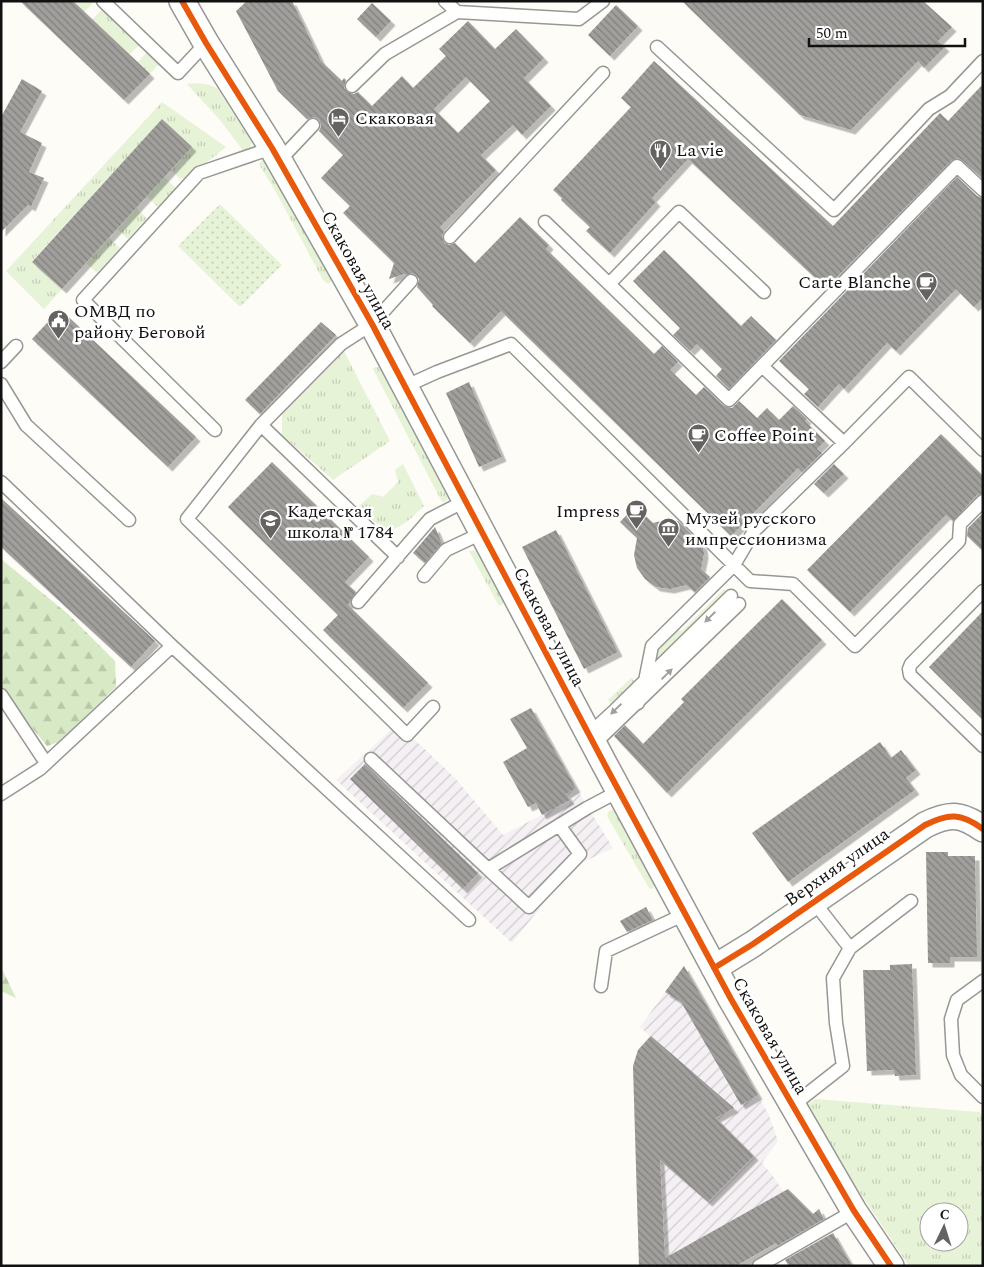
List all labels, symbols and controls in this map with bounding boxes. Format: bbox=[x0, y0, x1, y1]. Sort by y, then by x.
scale bar bbox=[809, 15, 965, 47]
text: 50 m bbox=[816, 22, 848, 45]
place label: Скаковая bbox=[355, 105, 434, 132]
hotel icon: Скаковая bbox=[327, 106, 351, 137]
place label: La vie bbox=[676, 137, 724, 164]
restaurant icon: La vie bbox=[648, 138, 672, 169]
street label: Скаковая улица bbox=[314, 206, 402, 334]
place label: Carte Blanche bbox=[798, 269, 911, 296]
cafe icon: Carte Blanche bbox=[915, 270, 939, 301]
place label: ОМВД по району Беговой bbox=[74, 298, 206, 346]
public building icon: ОМВД по району Беговой bbox=[46, 309, 70, 340]
place label: Coffee Point bbox=[714, 422, 814, 449]
cafe icon: Coffee Point bbox=[686, 423, 710, 454]
place label: Кадетская школа № 1784 bbox=[287, 498, 393, 546]
place label: Impress bbox=[556, 498, 620, 525]
cafe icon: Impress bbox=[624, 499, 648, 530]
place label: Музей русского импрессионизма bbox=[685, 505, 827, 553]
school or university icon: Кадетская школа № 1784 bbox=[259, 509, 283, 540]
museum icon: Музей русского импрессионизма bbox=[657, 516, 681, 547]
street label: Скаковая улица bbox=[506, 562, 592, 692]
one-way arrow bbox=[704, 611, 716, 623]
one-way arrow bbox=[661, 669, 673, 681]
one-way arrow bbox=[610, 703, 622, 715]
street label: Верхняя улица bbox=[779, 821, 895, 913]
street label: Скаковая улица bbox=[725, 972, 815, 1100]
north arrow bbox=[919, 1202, 969, 1252]
text: С bbox=[939, 1204, 951, 1225]

